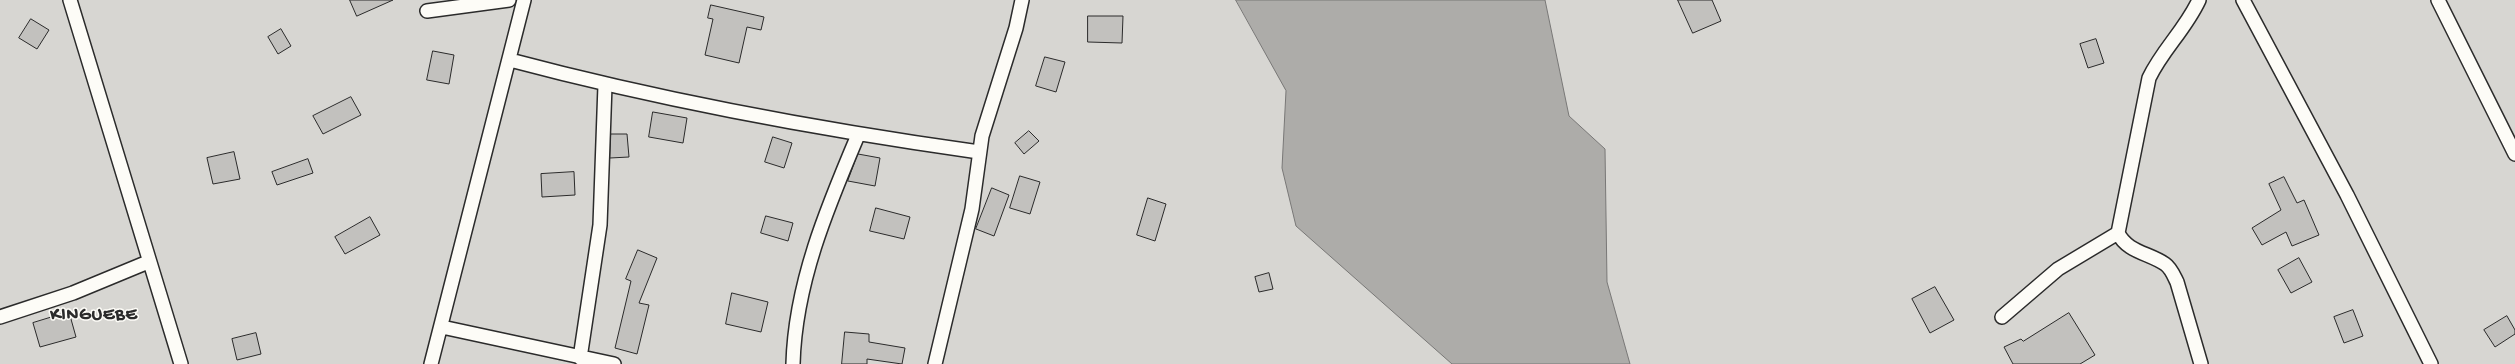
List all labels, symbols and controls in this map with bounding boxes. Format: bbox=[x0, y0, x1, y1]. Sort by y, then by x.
district label: KINGUEBE bbox=[50, 305, 138, 327]

